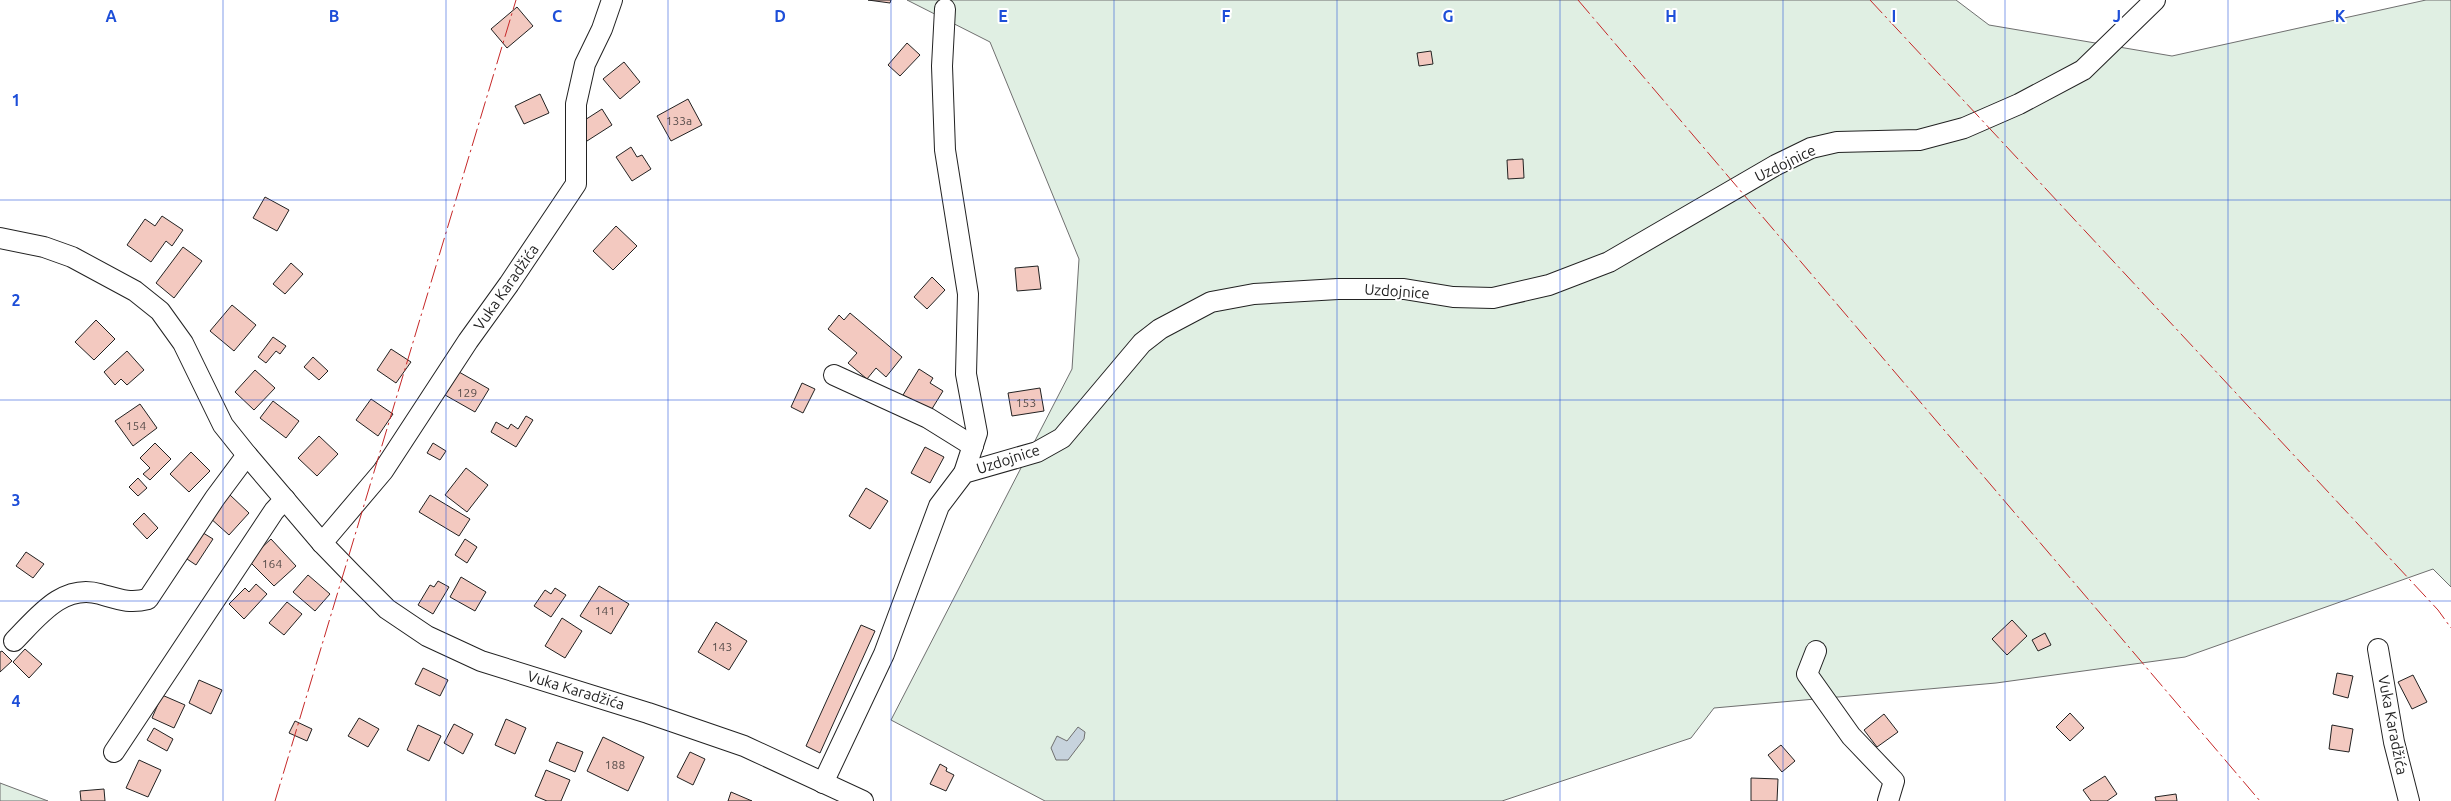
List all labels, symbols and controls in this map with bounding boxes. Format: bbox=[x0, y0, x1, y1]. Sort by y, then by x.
text: A bbox=[105, 7, 117, 25]
text: B bbox=[329, 7, 339, 25]
text: C bbox=[552, 7, 562, 25]
text: D bbox=[774, 7, 786, 25]
text: E bbox=[998, 7, 1008, 25]
text: F bbox=[1222, 7, 1231, 25]
text: G bbox=[1442, 7, 1454, 25]
text: H bbox=[1665, 7, 1677, 25]
text: I bbox=[1892, 7, 1896, 25]
text: J bbox=[2113, 7, 2121, 25]
text: K bbox=[2335, 7, 2346, 25]
text: 1 bbox=[11, 91, 21, 109]
house number: 133a bbox=[666, 114, 692, 127]
street label: Uzdojnice bbox=[1752, 141, 1818, 185]
street label: Vuka Karadžića bbox=[470, 241, 542, 333]
street label: Uzdojnice bbox=[1364, 280, 1430, 302]
text: 2 bbox=[11, 291, 21, 309]
house number: 129 bbox=[457, 386, 477, 399]
house number: 153 bbox=[1016, 396, 1036, 409]
house number: 154 bbox=[126, 419, 146, 432]
street label: Uzdojnice bbox=[974, 441, 1042, 477]
text: 3 bbox=[11, 491, 21, 509]
house number: 164 bbox=[262, 557, 282, 570]
house number: 141 bbox=[595, 604, 615, 617]
house number: 143 bbox=[712, 640, 732, 653]
street label: Vuka Karadžića bbox=[525, 667, 627, 713]
street label: Vuka Karadžića bbox=[2375, 674, 2411, 776]
text: 4 bbox=[11, 692, 21, 710]
house number: 188 bbox=[605, 758, 625, 771]

